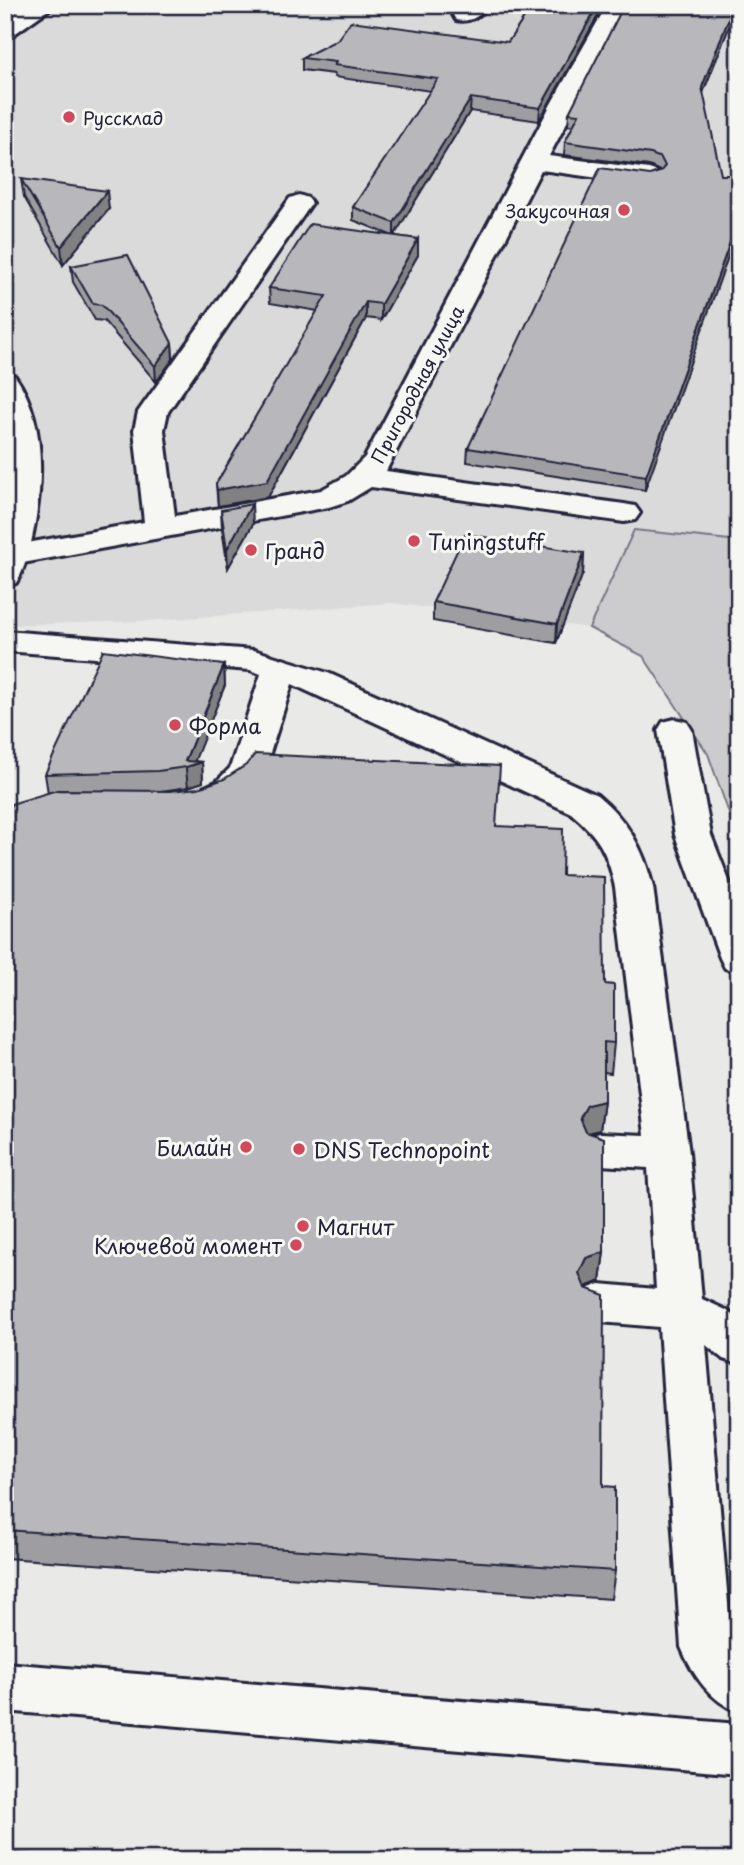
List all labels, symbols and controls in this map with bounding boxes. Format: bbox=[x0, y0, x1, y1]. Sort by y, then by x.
place label: Руссклад bbox=[83, 104, 163, 131]
marker: Руссклад bbox=[61, 109, 77, 125]
place label: Закусочная bbox=[506, 197, 610, 224]
marker: Закусочная bbox=[616, 202, 632, 218]
street label: Пригородная улица bbox=[364, 299, 471, 468]
place label: Tuningstuff bbox=[428, 525, 545, 557]
marker: Tuningstuff bbox=[406, 533, 422, 549]
place label: Гранд bbox=[265, 534, 325, 566]
marker: Гранд bbox=[243, 542, 259, 558]
place label: Форма bbox=[189, 709, 261, 741]
marker: Форма bbox=[167, 717, 183, 733]
place label: Билайн bbox=[157, 1131, 232, 1163]
place label: DNS Technopoint bbox=[313, 1133, 490, 1165]
marker: Билайн bbox=[238, 1139, 254, 1155]
marker: DNS Technopoint bbox=[291, 1141, 307, 1157]
place label: Магнит bbox=[317, 1210, 394, 1242]
marker: Магнит bbox=[295, 1218, 311, 1234]
place label: Ключевой момент bbox=[94, 1229, 283, 1261]
marker: Ключевой момент bbox=[288, 1237, 304, 1253]

